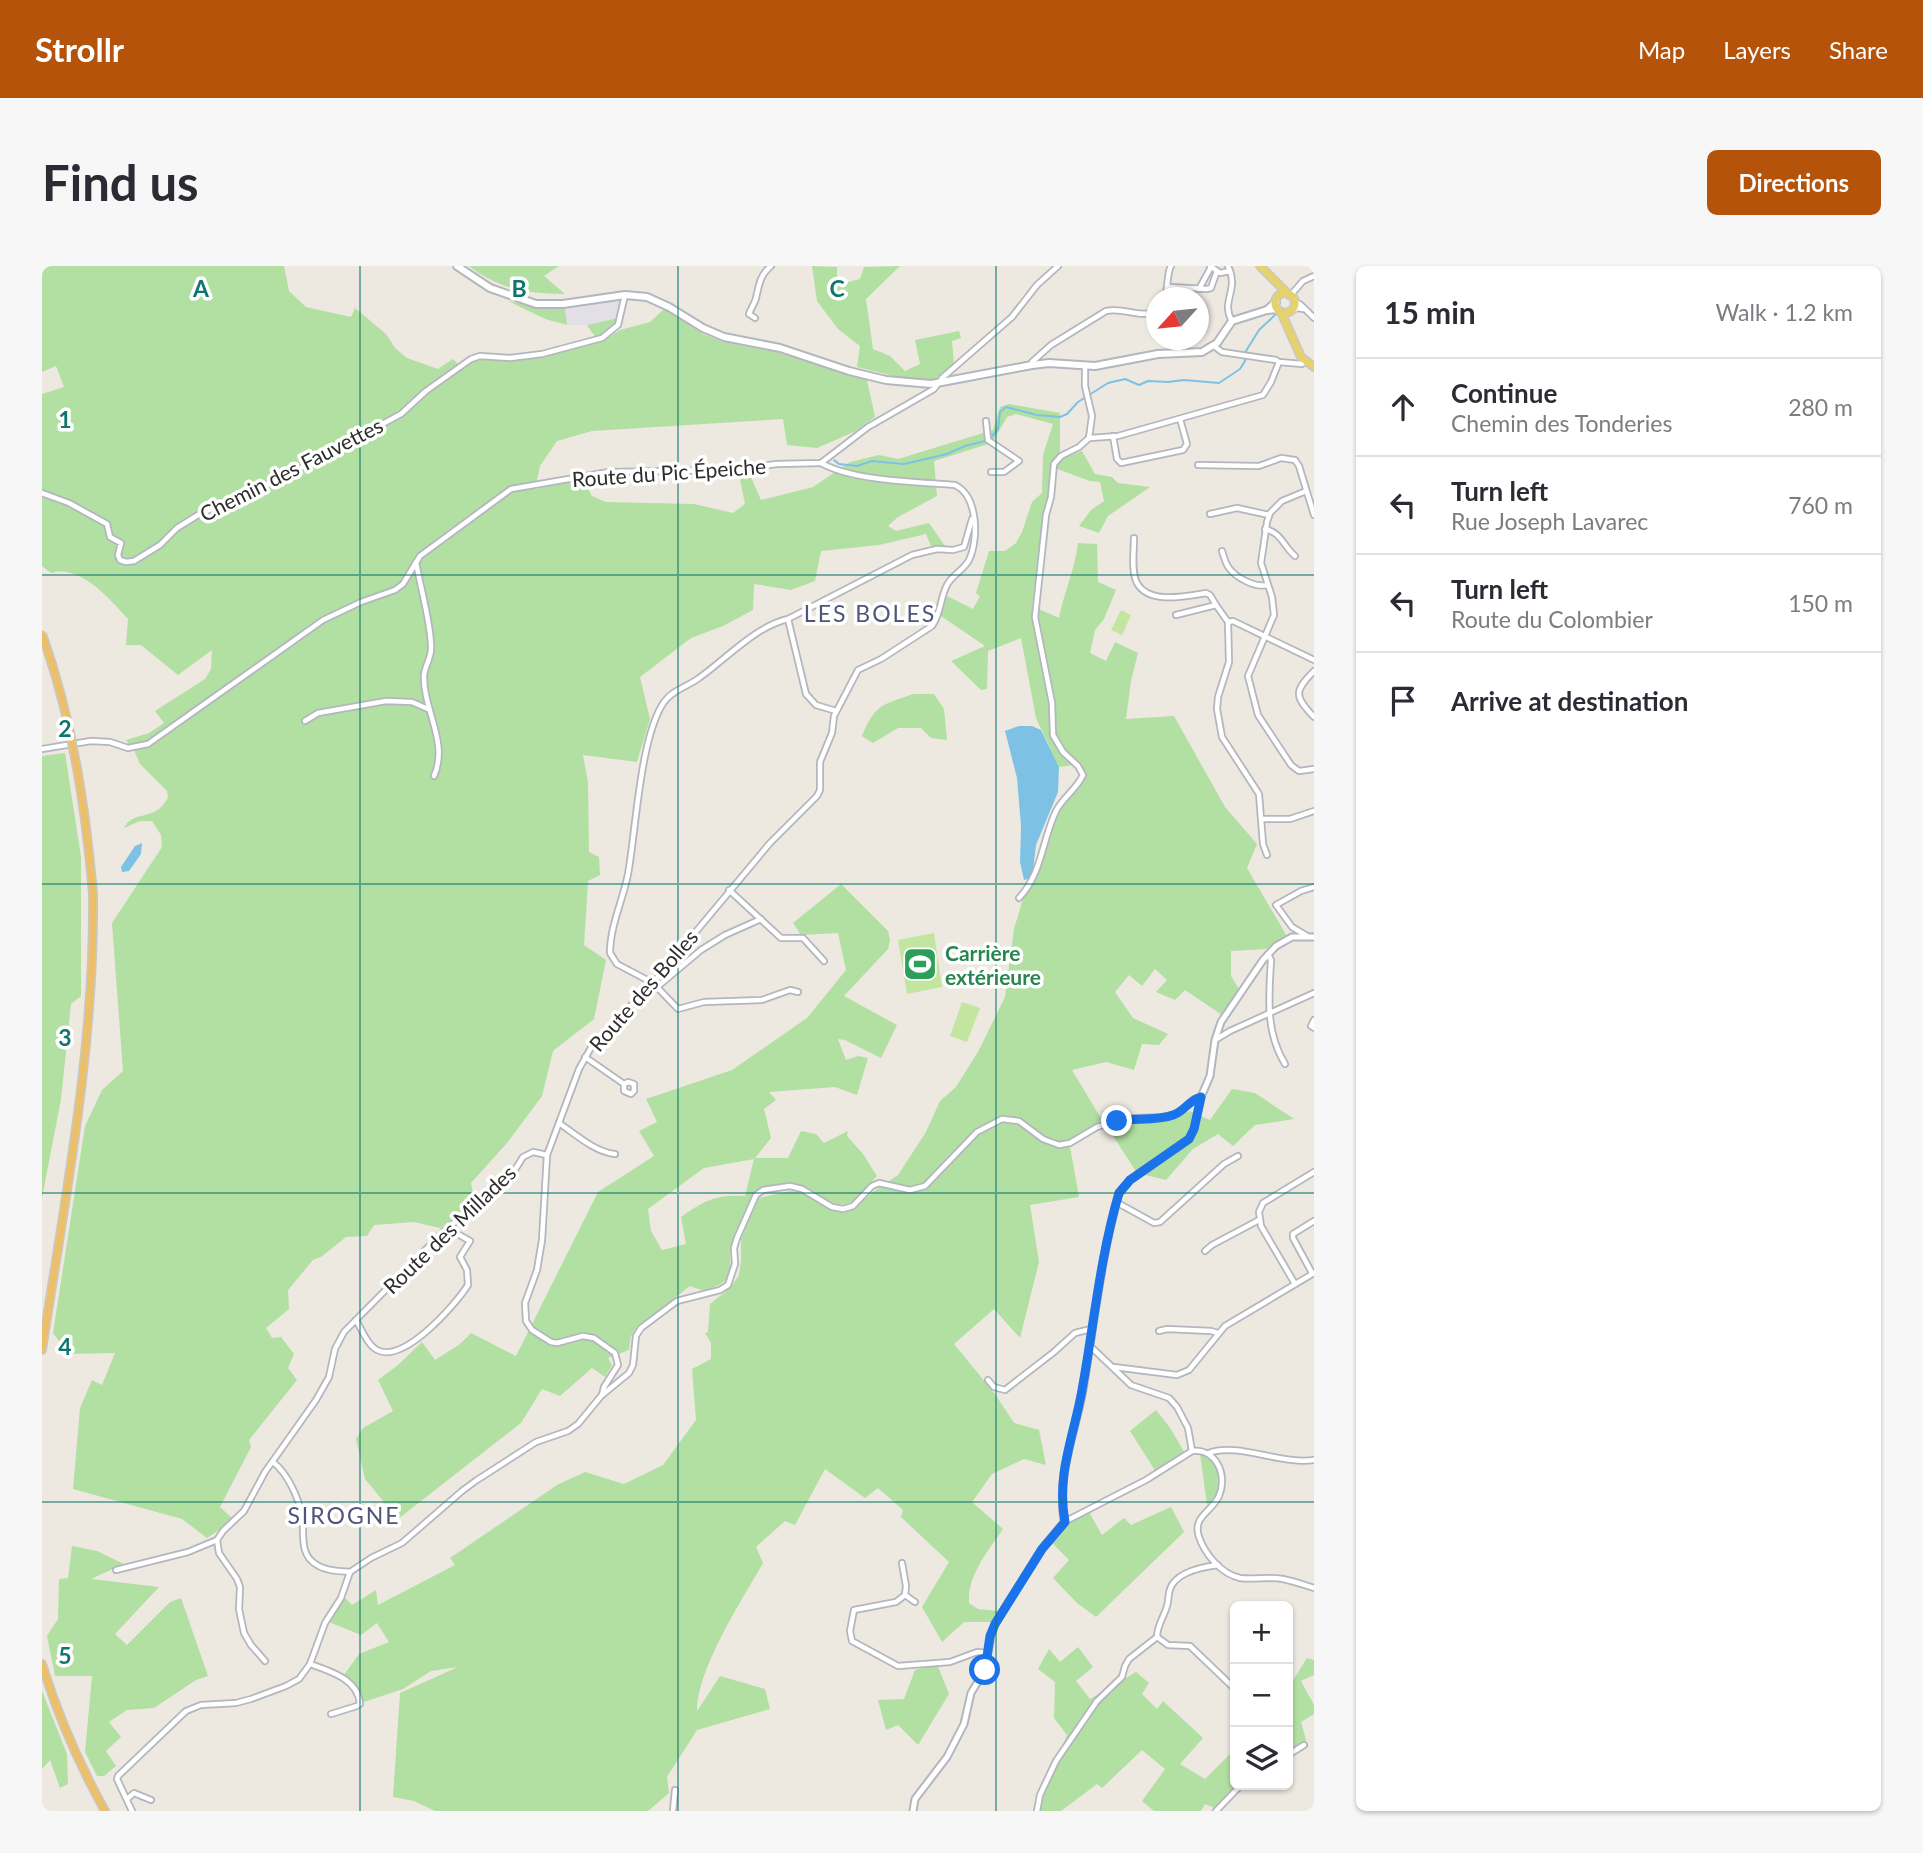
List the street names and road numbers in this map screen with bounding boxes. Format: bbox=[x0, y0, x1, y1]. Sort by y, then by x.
street label: Chemin des Fauvettes bbox=[195, 412, 387, 526]
street label: Route du Pic Épeiche bbox=[571, 453, 767, 491]
street label: Route des Bolles bbox=[583, 924, 703, 1056]
street label: Route des Millades bbox=[378, 1160, 520, 1298]

